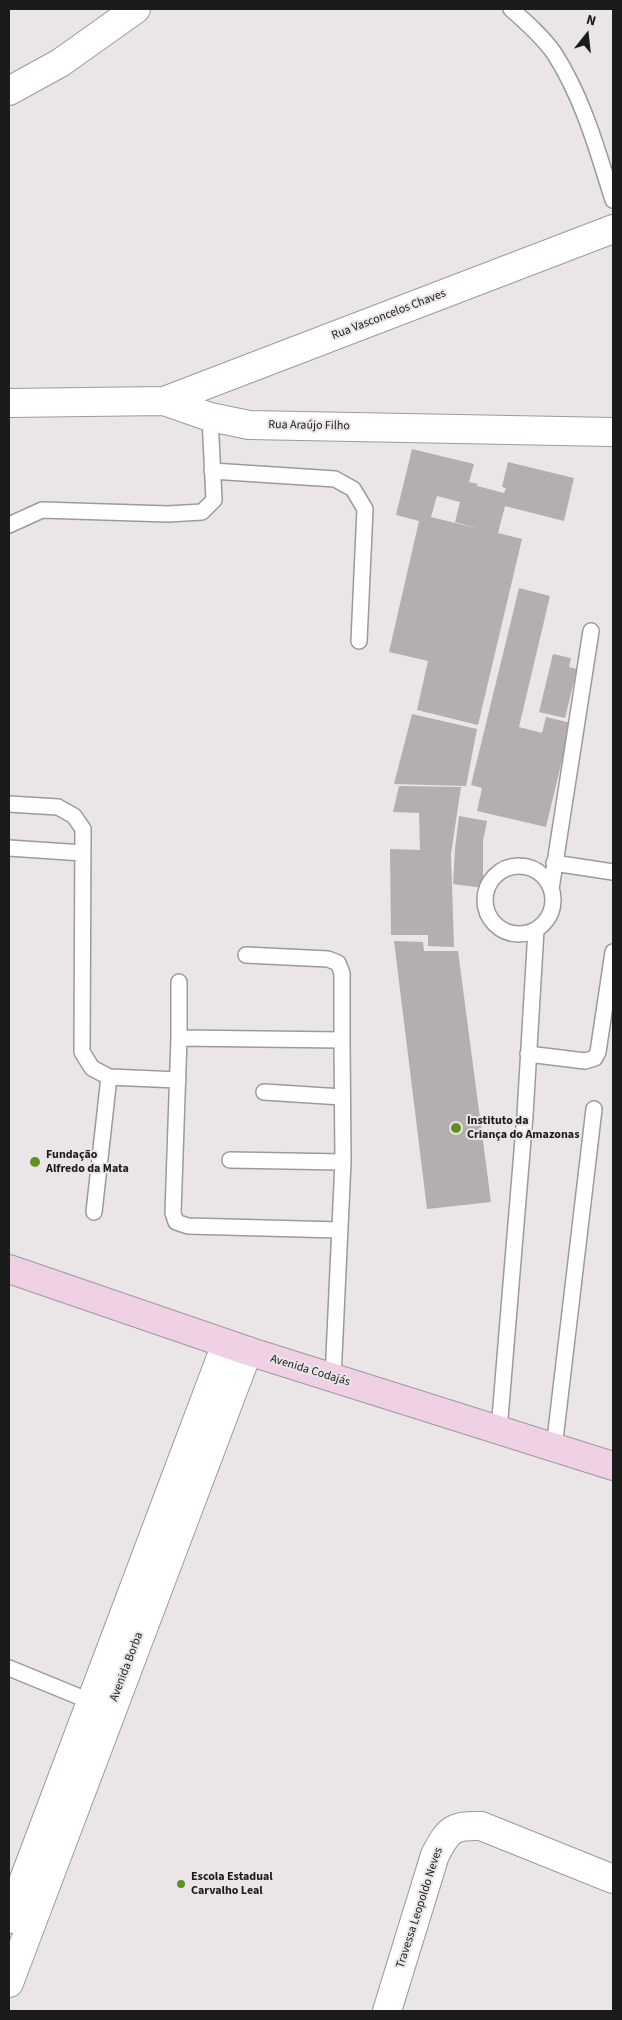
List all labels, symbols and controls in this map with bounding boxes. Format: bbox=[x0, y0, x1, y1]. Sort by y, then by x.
north arrow bbox=[562, 10, 612, 60]
text: N bbox=[584, 10, 598, 31]
street label: Rua Vasconcelos Chaves bbox=[330, 287, 448, 343]
street label: Rua Araújo Filho bbox=[268, 418, 350, 434]
place label: Instituto da Criança do Amazonas bbox=[467, 1114, 579, 1142]
marker: Instituto da Criança do Amazonas bbox=[449, 1121, 463, 1135]
place label: Fundação Alfredo da Mata bbox=[46, 1148, 129, 1176]
marker: Fundação Alfredo da Mata bbox=[28, 1155, 42, 1169]
street label: Avenida Codajás bbox=[268, 1352, 352, 1390]
street label: Avenida Borba bbox=[107, 1630, 147, 1704]
street label: Travessa Leopoldo Neves bbox=[394, 1846, 446, 1970]
place label: Escola Estadual Carvalho Leal bbox=[191, 1870, 273, 1898]
marker: Escola Estadual Carvalho Leal bbox=[175, 1878, 187, 1890]

